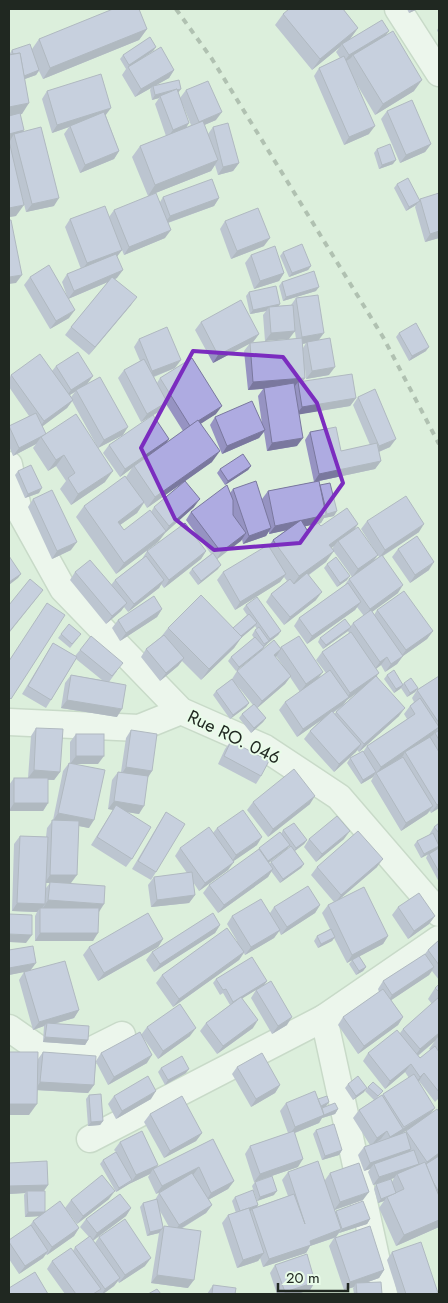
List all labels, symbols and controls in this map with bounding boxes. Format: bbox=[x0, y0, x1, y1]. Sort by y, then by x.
street label: Rue RO. 046 bbox=[183, 703, 285, 771]
scale bar bbox=[278, 1260, 348, 1292]
text: 20 m bbox=[286, 1267, 320, 1289]

